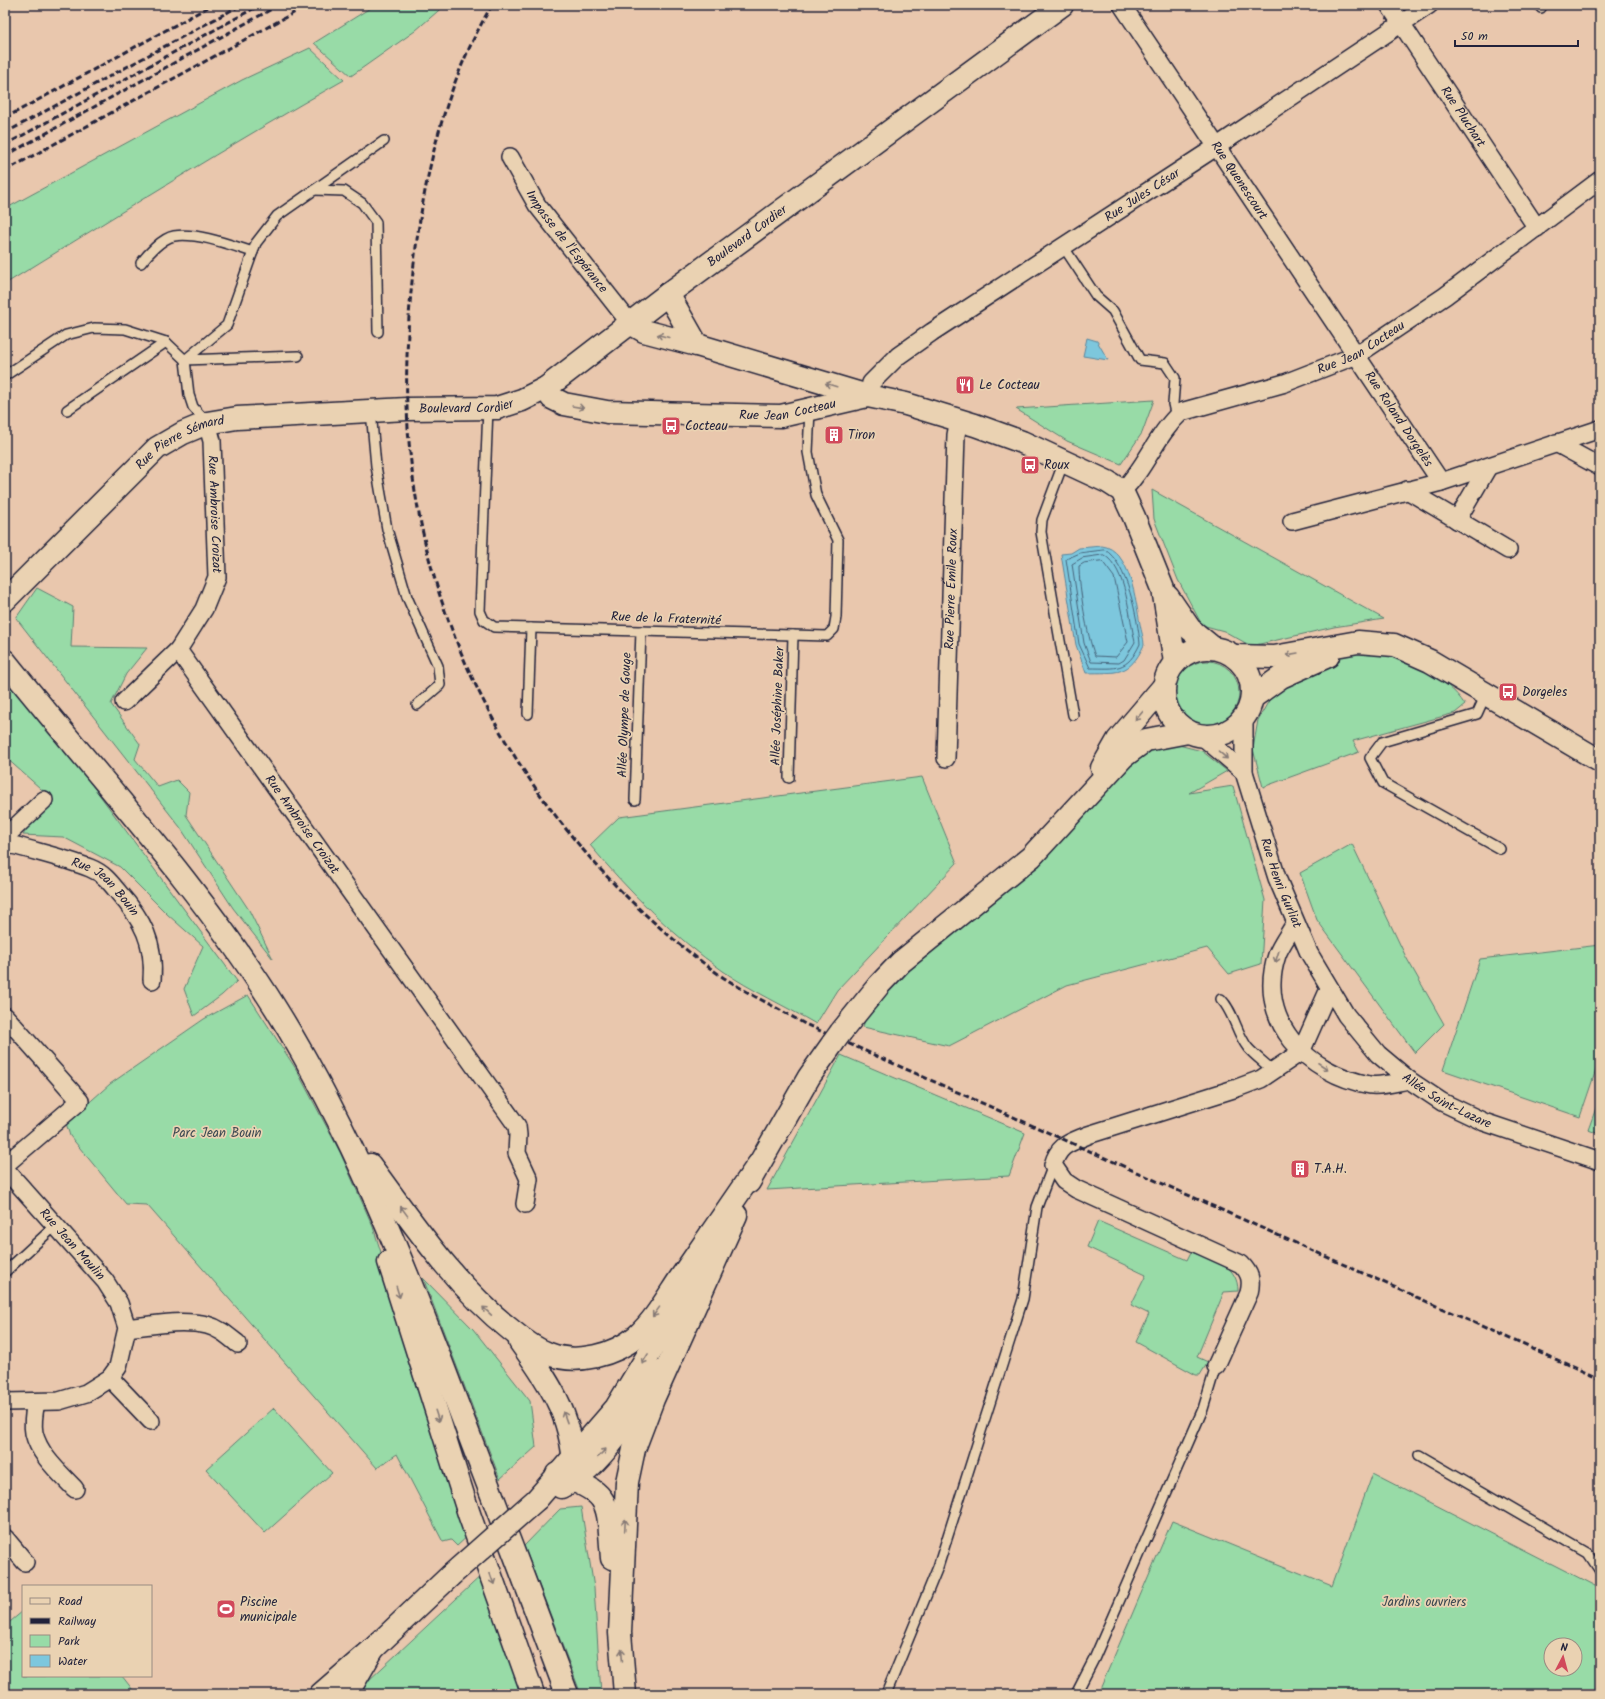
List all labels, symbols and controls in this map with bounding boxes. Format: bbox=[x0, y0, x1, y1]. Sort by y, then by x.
scale bar bbox=[1455, 22, 1578, 48]
text: 50 m bbox=[1461, 27, 1488, 46]
street label: Rue Pluchart bbox=[1435, 82, 1492, 152]
street label: Rue Quenescourt bbox=[1205, 137, 1274, 225]
street label: Rue Jules César bbox=[1100, 162, 1185, 228]
street label: Impasse de l'Espérance bbox=[520, 186, 613, 298]
street label: Boulevard Cordier bbox=[703, 199, 792, 273]
street label: Rue Jean Cocteau bbox=[1314, 315, 1410, 380]
one-way arrow bbox=[656, 331, 669, 339]
street label: Rue Roland Dorgelès bbox=[1359, 367, 1439, 471]
restaurant icon: Le Cocteau bbox=[954, 374, 976, 396]
place label: Le Cocteau bbox=[979, 375, 1041, 396]
one-way arrow bbox=[824, 381, 837, 388]
street label: Boulevard Cordier bbox=[419, 393, 517, 419]
street label: Rue Jean Cocteau bbox=[739, 393, 839, 427]
one-way arrow bbox=[571, 403, 584, 411]
street label: Rue Pierre Sémard bbox=[130, 410, 226, 475]
bus stop icon: Cocteau bbox=[660, 415, 682, 437]
place label: Cocteau bbox=[685, 416, 728, 437]
building icon: Tiron bbox=[823, 424, 845, 446]
place label: Tiron bbox=[848, 425, 875, 446]
bus stop icon: Roux bbox=[1019, 454, 1041, 476]
street label: Rue Ambroise Croizat bbox=[202, 455, 227, 575]
place label: Roux bbox=[1044, 455, 1070, 476]
street label: Rue Pierre Émile Roux bbox=[939, 528, 964, 650]
street label: Rue de la Fraternité bbox=[611, 607, 723, 631]
street label: Allée Joséphine Baker bbox=[765, 645, 791, 766]
one-way arrow bbox=[1286, 650, 1299, 658]
street label: Allée Olympe de Gouge bbox=[612, 652, 638, 778]
bus stop icon: Dorgeles bbox=[1497, 681, 1519, 703]
place label: Dorgeles bbox=[1522, 682, 1568, 703]
one-way arrow bbox=[1134, 711, 1143, 721]
one-way arrow bbox=[1218, 750, 1228, 759]
street label: Rue Ambroise Croizat bbox=[259, 770, 346, 879]
street label: Rue Henri Gurliat bbox=[1255, 835, 1308, 932]
street label: Rue Jean Bouin bbox=[69, 852, 145, 921]
one-way arrow bbox=[1273, 951, 1280, 964]
one-way arrow bbox=[1317, 1062, 1328, 1070]
street label: Allée Saint-Lazare bbox=[1397, 1068, 1494, 1134]
park label: Parc Jean Bouin bbox=[172, 1123, 262, 1144]
building icon: T.A.H. bbox=[1289, 1158, 1311, 1180]
place label: T.A.H. bbox=[1314, 1159, 1347, 1180]
street label: Rue Jean Moulin bbox=[34, 1203, 110, 1285]
one-way arrow bbox=[400, 1206, 408, 1217]
one-way arrow bbox=[395, 1286, 402, 1299]
one-way arrow bbox=[483, 1307, 493, 1316]
one-way arrow bbox=[652, 1307, 660, 1318]
one-way arrow bbox=[641, 1353, 649, 1365]
one-way arrow bbox=[434, 1410, 441, 1423]
one-way arrow bbox=[560, 1412, 568, 1424]
one-way arrow bbox=[598, 1447, 607, 1458]
one-way arrow bbox=[621, 1519, 628, 1532]
one-way arrow bbox=[489, 1573, 496, 1586]
legend bbox=[22, 1585, 152, 1677]
text: Road bbox=[58, 1592, 83, 1611]
place label: Piscine municipale bbox=[240, 1592, 297, 1628]
park label: Jardins ouvriers bbox=[1382, 1592, 1467, 1613]
sports icon: Piscine municipale bbox=[215, 1598, 237, 1620]
text: Railway bbox=[58, 1612, 96, 1631]
text: Park bbox=[58, 1632, 80, 1651]
north arrow bbox=[1543, 1637, 1583, 1677]
text: N bbox=[1560, 1639, 1568, 1657]
one-way arrow bbox=[618, 1649, 625, 1662]
text: Water bbox=[58, 1652, 88, 1671]

